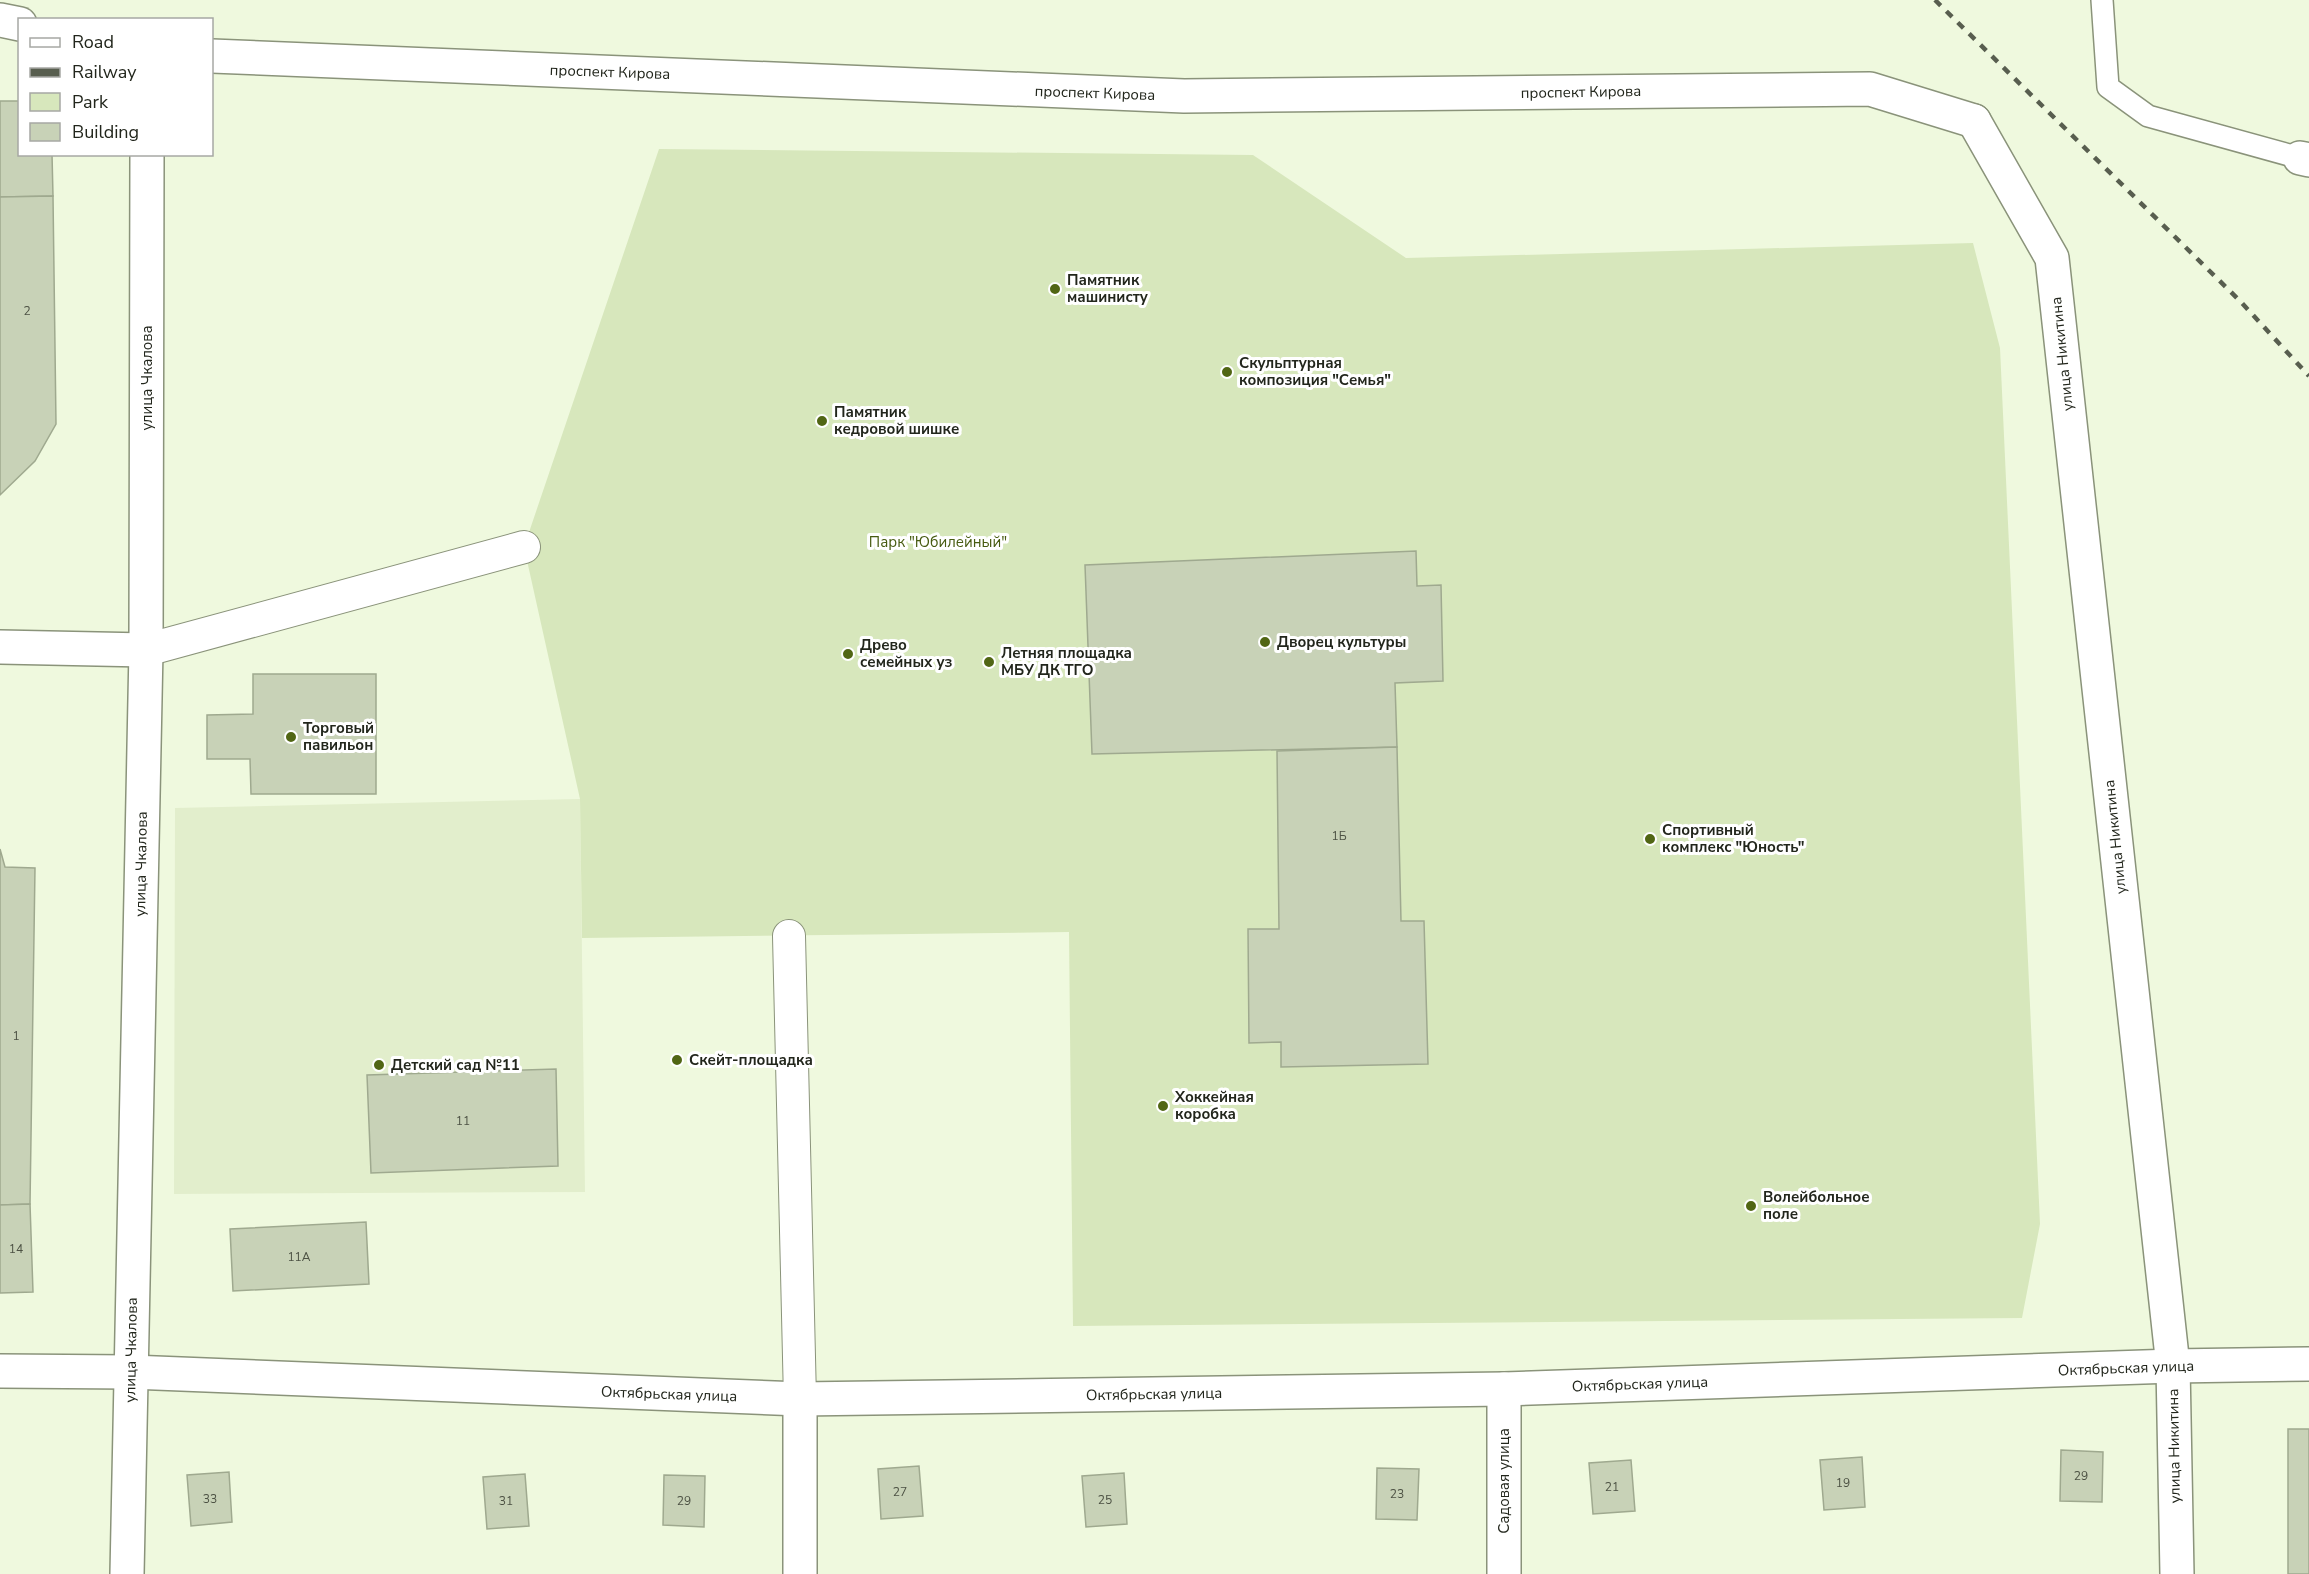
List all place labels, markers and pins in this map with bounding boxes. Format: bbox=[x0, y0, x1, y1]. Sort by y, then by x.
place label: Памятник машинисту bbox=[1067, 270, 1149, 307]
marker: Памятник машинисту bbox=[1048, 282, 1062, 296]
place label: Скульптурная композиция "Семья" bbox=[1239, 353, 1391, 390]
marker: Скульптурная композиция "Семья" bbox=[1220, 365, 1234, 379]
place label: Памятник кедровой шишке bbox=[834, 402, 959, 439]
marker: Памятник кедровой шишке bbox=[815, 414, 829, 428]
place label: Дворец культуры bbox=[1277, 632, 1406, 652]
place label: Древо семейных уз bbox=[860, 635, 953, 672]
marker: Дворец культуры bbox=[1258, 635, 1272, 649]
place label: Летняя площадка МБУ ДК ТГО bbox=[1001, 643, 1132, 680]
marker: Древо семейных уз bbox=[841, 647, 855, 661]
marker: Летняя площадка МБУ ДК ТГО bbox=[982, 655, 996, 669]
place label: Торговый павильон bbox=[303, 718, 374, 755]
marker: Торговый павильон bbox=[284, 730, 298, 744]
place label: Спортивный комплекс "Юность" bbox=[1662, 820, 1804, 857]
marker: Спортивный комплекс "Юность" bbox=[1643, 832, 1657, 846]
place label: Скейт-площадка bbox=[689, 1050, 813, 1070]
marker: Скейт-площадка bbox=[670, 1053, 684, 1067]
place label: Детский сад №11 bbox=[391, 1055, 520, 1075]
marker: Детский сад №11 bbox=[372, 1058, 386, 1072]
place label: Хоккейная коробка bbox=[1174, 1087, 1254, 1124]
marker: Хоккейная коробка bbox=[1156, 1099, 1170, 1113]
place label: Волейбольное поле bbox=[1763, 1187, 1870, 1224]
marker: Волейбольное поле bbox=[1744, 1199, 1758, 1213]

